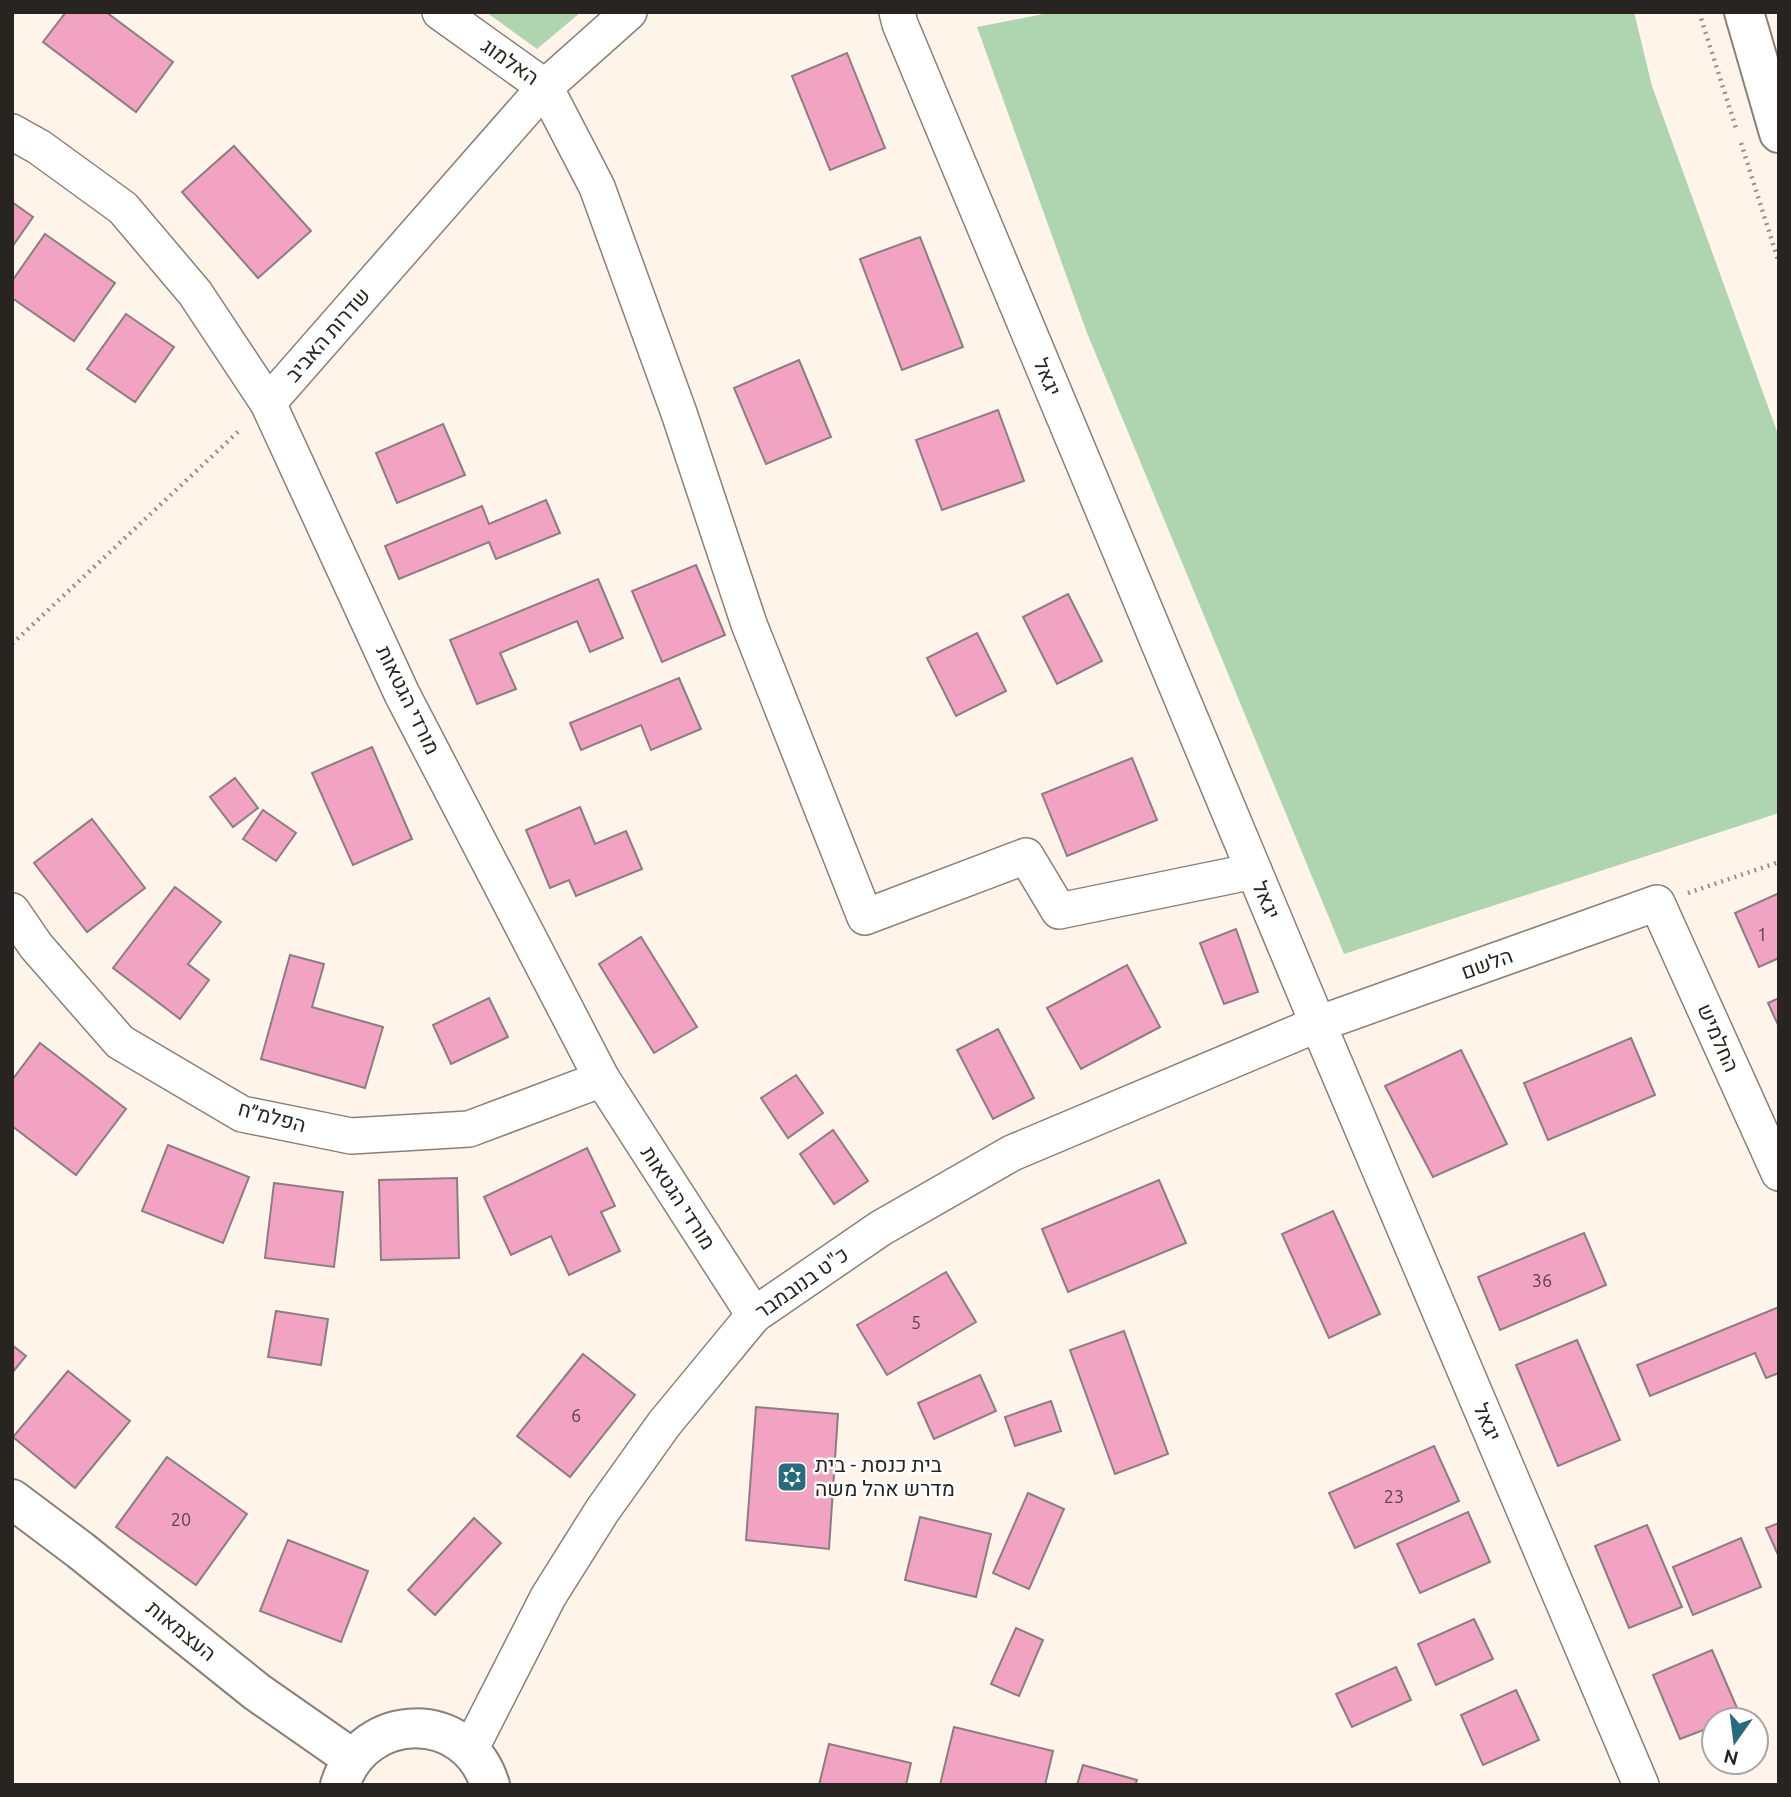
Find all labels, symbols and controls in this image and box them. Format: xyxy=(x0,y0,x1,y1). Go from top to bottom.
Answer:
street label: האלמוג xyxy=(477,33,544,89)
street label: שדרות האביב xyxy=(280,283,374,386)
street label: יגאל xyxy=(1029,354,1067,399)
street label: מורדי הגטאות xyxy=(372,641,446,758)
street label: יגאל xyxy=(1248,877,1286,922)
house number: 1 xyxy=(1757,924,1767,944)
street label: הלשם xyxy=(1458,943,1516,983)
street label: החלמיש xyxy=(1693,1000,1745,1075)
street label: הפלמ״ח xyxy=(236,1095,309,1137)
street label: מורדי הגטאות xyxy=(637,1141,721,1254)
street label: כ"ט בנובמבר xyxy=(750,1241,853,1323)
house number: 36 xyxy=(1532,1270,1552,1290)
house number: 5 xyxy=(911,1312,921,1332)
street label: יגאל xyxy=(1469,1399,1507,1444)
house number: 6 xyxy=(571,1405,581,1425)
place label: בית כנסת - בית מדרש אהל משה xyxy=(815,1452,955,1500)
synagogue icon: בית כנסת - בית מדרש אהל משה xyxy=(775,1460,809,1494)
house number: 23 xyxy=(1384,1486,1404,1506)
house number: 20 xyxy=(171,1509,191,1529)
street label: העצמאות xyxy=(142,1595,221,1665)
north arrow xyxy=(1700,1706,1770,1776)
text: N xyxy=(1721,1745,1740,1770)

